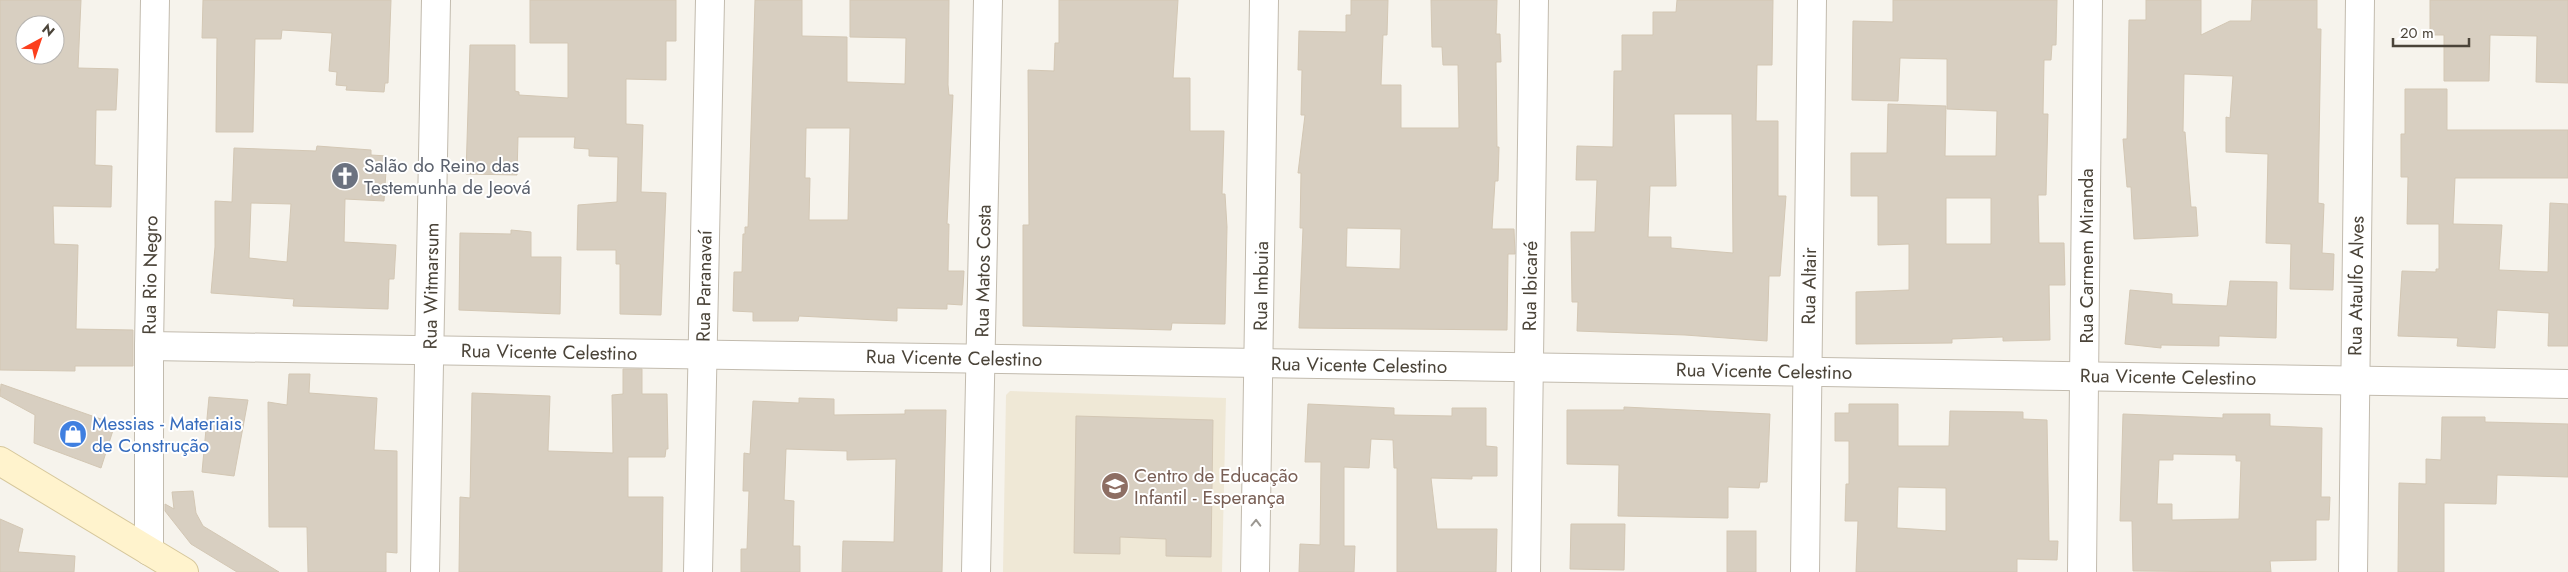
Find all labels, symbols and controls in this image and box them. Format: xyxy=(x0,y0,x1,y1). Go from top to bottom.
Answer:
north arrow xyxy=(15,15,65,65)
scale bar xyxy=(2393,15,2469,47)
text: N xyxy=(38,19,59,41)
text: 20 m xyxy=(2400,22,2434,44)
place label: Salão do Reino das Testemunha de Jeová xyxy=(364,152,531,201)
church icon: Salão do Reino das Testemunha de Jeová xyxy=(330,161,360,191)
street label: Rua Carmem Miranda xyxy=(2073,168,2100,344)
street label: Rua Matos Costa xyxy=(968,204,998,338)
street label: Rua Rio Negro xyxy=(135,215,165,335)
street label: Rua Ataulfo Alves xyxy=(2341,215,2371,356)
street label: Rua Witmarsum xyxy=(416,222,446,350)
street label: Rua Paranavaí xyxy=(690,229,718,342)
street label: Rua Imbuia xyxy=(1247,241,1275,331)
street label: Rua Ibicaré xyxy=(1516,241,1544,331)
street label: Rua Altair xyxy=(1795,247,1823,325)
street label: Rua Vicente Celestino xyxy=(461,337,637,367)
street label: Rua Vicente Celestino xyxy=(866,343,1042,373)
street label: Rua Vicente Celestino xyxy=(1271,350,1447,380)
street label: Rua Vicente Celestino xyxy=(1676,356,1852,386)
street label: Rua Vicente Celestino xyxy=(2080,362,2256,392)
place label: Messias - Materiais de Construção xyxy=(92,410,242,459)
shop icon: Messias - Materiais de Construção xyxy=(58,419,88,449)
place label: Centro de Educação Infantil - Esperança xyxy=(1134,462,1298,511)
school or university icon: Centro de Educação Infantil - Esperança xyxy=(1100,471,1130,501)
one-way arrow xyxy=(1251,519,1261,527)

